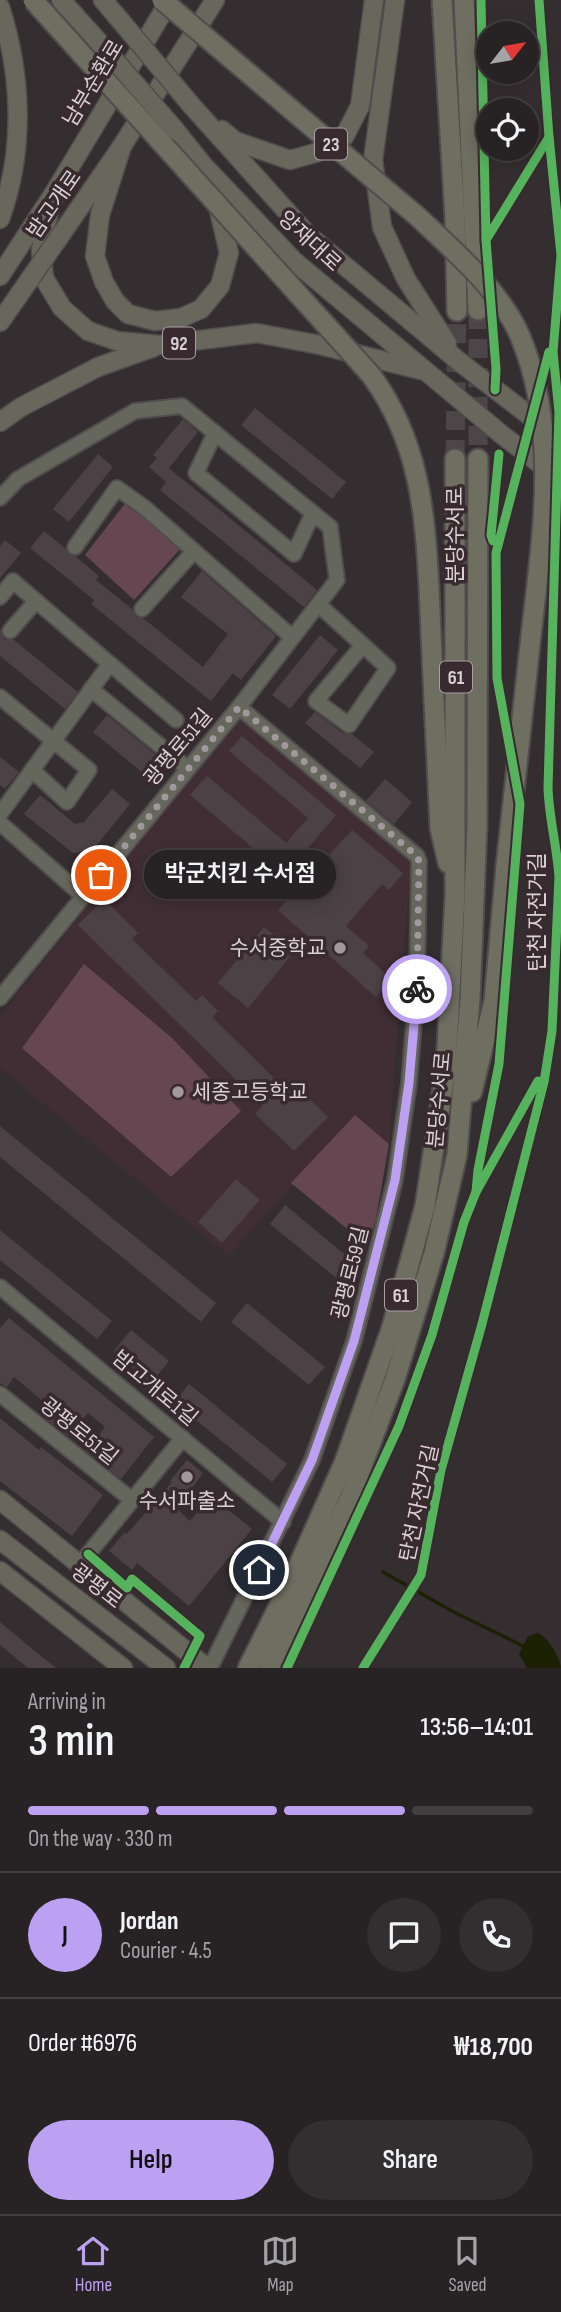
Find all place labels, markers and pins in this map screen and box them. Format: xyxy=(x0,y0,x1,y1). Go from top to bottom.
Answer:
pin xyxy=(71,845,131,905)
callout: 박군치킨 수서점 xyxy=(143,850,336,900)
place label: 수서중학교 xyxy=(229,936,326,961)
marker: 수서중학교 xyxy=(332,940,348,956)
place label: 세종고등학교 xyxy=(192,1080,308,1105)
marker: 세종고등학교 xyxy=(170,1084,186,1100)
marker: 수서파출소 xyxy=(179,1469,195,1485)
place label: 수서파출소 xyxy=(139,1489,235,1514)
pin xyxy=(229,1540,289,1600)

